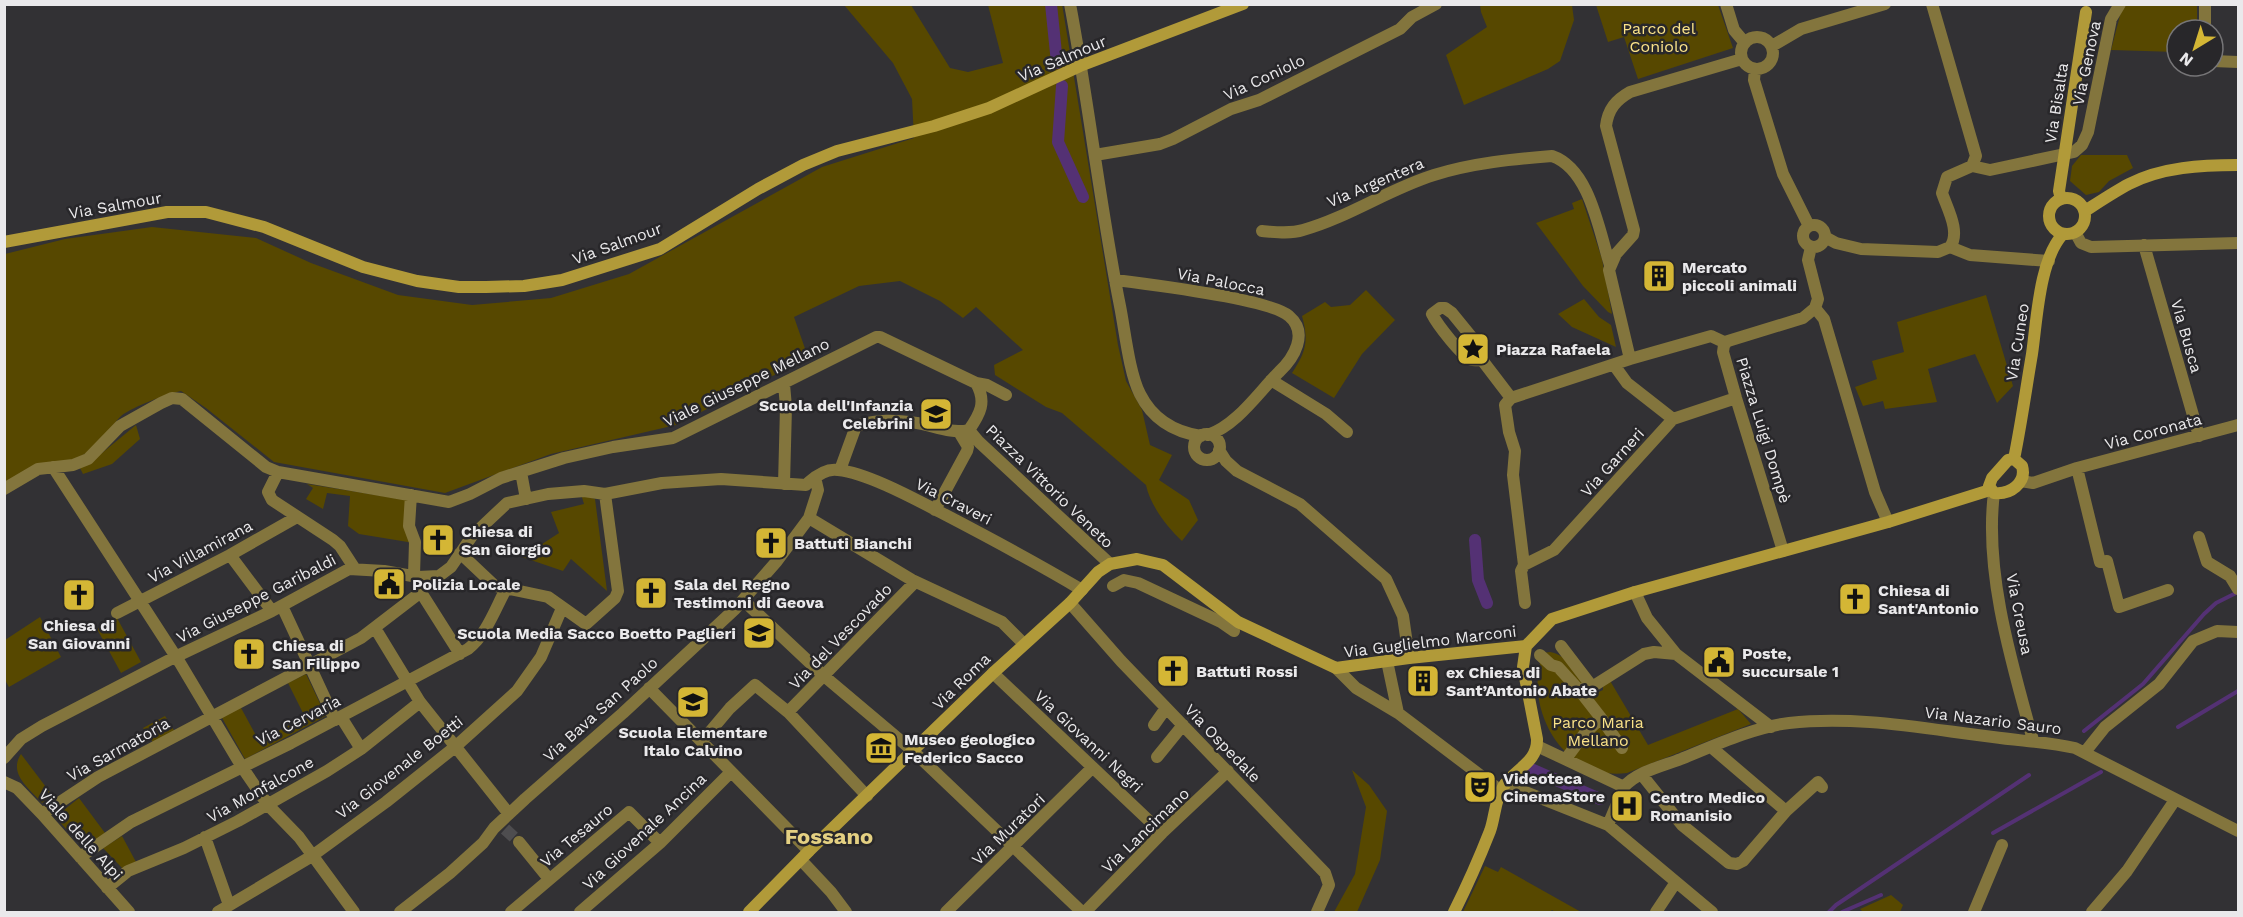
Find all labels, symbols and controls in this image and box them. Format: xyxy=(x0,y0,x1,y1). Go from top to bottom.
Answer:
north arrow xyxy=(2165,18,2225,78)
park label: Parco del Coniolo xyxy=(1622,19,1696,56)
street label: Via Genova xyxy=(2068,19,2105,107)
street label: Via Salmour xyxy=(1015,31,1110,86)
text: N xyxy=(2176,48,2197,71)
street label: Via Coniolo xyxy=(1220,50,1308,105)
street label: Via Bisalta xyxy=(2041,61,2072,145)
street label: Via Argentera xyxy=(1324,153,1427,211)
street label: Via Salmour xyxy=(67,188,164,223)
street label: Via Salmour xyxy=(570,218,665,268)
building icon: Mercato piccoli animali xyxy=(1641,258,1677,294)
place label: Mercato piccoli animali xyxy=(1682,258,1797,295)
street label: Via Palocca xyxy=(1175,264,1266,299)
street label: Via Busca xyxy=(2167,297,2206,375)
street label: Via Cuneo xyxy=(2002,302,2033,382)
place icon: Piazza Rafaela xyxy=(1455,331,1491,367)
street label: Viale Giuseppe Mellano xyxy=(660,334,832,431)
place label: Piazza Rafaela xyxy=(1496,340,1611,359)
street label: Piazza Luigi Dompè xyxy=(1732,355,1795,505)
place label: Scuola dell'Infanzia Celebrini xyxy=(759,396,914,433)
school or university icon: Scuola dell'Infanzia Celebrini xyxy=(918,396,954,432)
street label: Via Coronata xyxy=(2103,409,2204,454)
street label: Piazza Vittorio Veneto xyxy=(982,421,1117,552)
street label: Via Garneri xyxy=(1577,424,1648,501)
street label: Via Craveri xyxy=(912,474,995,529)
street label: Via Villamirana xyxy=(145,516,256,587)
church icon: Chiesa di San Giorgio xyxy=(420,522,456,558)
place label: Chiesa di San Giorgio xyxy=(461,522,551,559)
church icon: Battuti Bianchi xyxy=(753,525,789,561)
place label: Battuti Bianchi xyxy=(794,534,912,553)
street label: Via Giuseppe Garibaldi xyxy=(173,550,339,647)
public building icon: Polizia Locale xyxy=(371,566,407,602)
street label: Via Creusa xyxy=(2002,572,2037,656)
place label: Polizia Locale xyxy=(412,575,520,594)
church icon: Sala del Regno Testimoni di Geova xyxy=(633,575,669,611)
place label: Sala del Regno Testimoni di Geova xyxy=(674,575,825,612)
church icon: Chiesa di San Giovanni xyxy=(61,577,97,613)
street label: Via del Vescovado xyxy=(785,579,896,693)
church icon: Chiesa di Sant'Antonio xyxy=(1837,581,1873,617)
place label: Chiesa di Sant'Antonio xyxy=(1878,581,1979,618)
school or university icon: Scuola Media Sacco Boetto Paglieri xyxy=(741,615,777,651)
place label: Chiesa di San Giovanni xyxy=(28,616,130,653)
street label: Via Guglielmo Marconi xyxy=(1343,621,1518,662)
place label: Scuola Media Sacco Boetto Paglieri xyxy=(457,624,736,643)
church icon: Chiesa di San Filippo xyxy=(231,636,267,672)
place label: Chiesa di San Filippo xyxy=(272,636,360,673)
public building icon: Poste, succursale 1 xyxy=(1701,644,1737,680)
place label: Poste, succursale 1 xyxy=(1742,644,1839,681)
street label: Via Roma xyxy=(928,649,994,714)
street label: Via Bava San Paolo xyxy=(539,653,662,766)
church icon: Battuti Rossi xyxy=(1155,653,1191,689)
place label: Battuti Rossi xyxy=(1196,662,1298,681)
building icon: ex Chiesa di Sant’Antonio Abate xyxy=(1405,663,1441,699)
place label: ex Chiesa di Sant’Antonio Abate xyxy=(1446,663,1597,700)
school or university icon: Scuola Elementare Italo Calvino xyxy=(675,684,711,720)
street label: Via Giovanni Negri xyxy=(1031,686,1147,796)
street label: Via Cervaria xyxy=(253,691,344,750)
street label: Via Ospedale xyxy=(1180,700,1265,787)
street label: Via Nazario Sauro xyxy=(1923,703,2062,738)
street label: Via Giovenale Boetti xyxy=(332,712,467,823)
street label: Via Sarmatoria xyxy=(64,713,173,786)
park label: Parco Maria Mellano xyxy=(1552,713,1644,750)
place label: Scuola Elementare Italo Calvino xyxy=(618,723,768,760)
museum icon: Museo geologico Federico Sacco xyxy=(863,730,899,766)
place label: Museo geologico Federico Sacco xyxy=(904,730,1036,767)
street label: Via Monfalcone xyxy=(204,752,317,827)
street label: Via Giovenale Ancina xyxy=(579,769,710,894)
theatre icon: Videoteca CinemaStore xyxy=(1462,769,1498,805)
place label: Videoteca CinemaStore xyxy=(1503,769,1605,806)
street label: Via Lancimano xyxy=(1098,784,1193,877)
street label: Viale delle Alpi xyxy=(35,785,127,884)
hospital icon: Centro Medico Romanisio xyxy=(1609,788,1645,824)
place label: Centro Medico Romanisio xyxy=(1650,788,1765,825)
street label: Via Muratori xyxy=(968,790,1049,869)
street label: Via Tesauro xyxy=(536,800,616,871)
district label: Fossano xyxy=(785,824,873,849)

